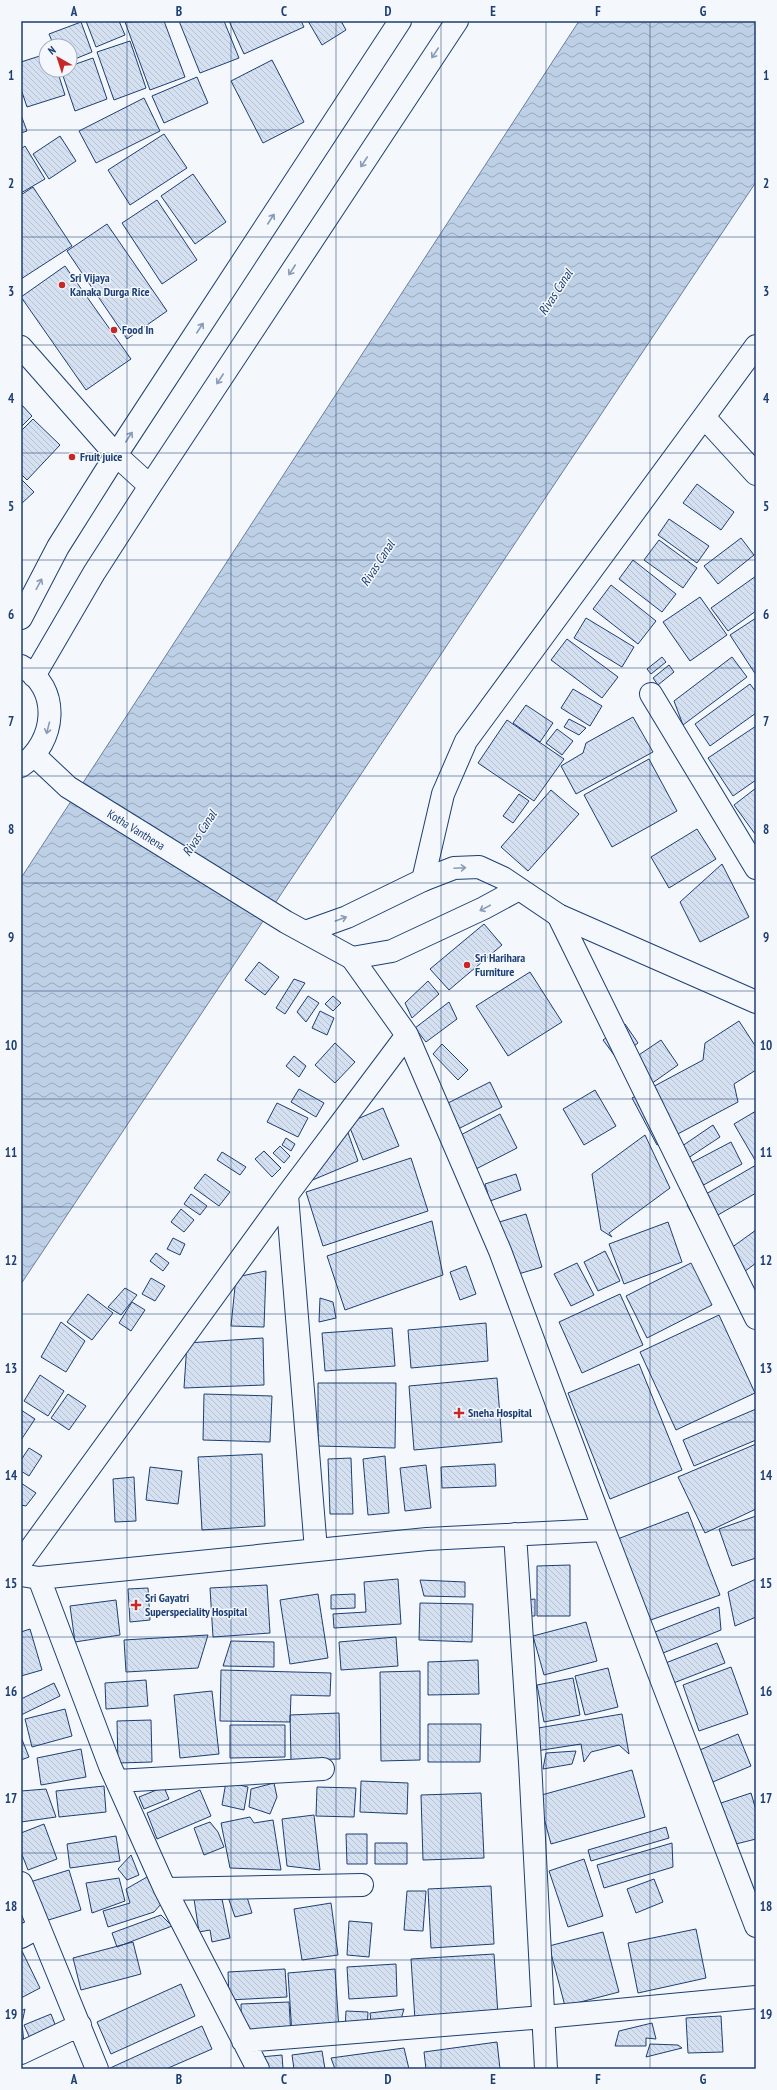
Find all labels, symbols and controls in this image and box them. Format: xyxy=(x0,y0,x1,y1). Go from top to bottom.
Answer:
text: A xyxy=(70,3,78,20)
text: B xyxy=(176,3,182,20)
text: C xyxy=(281,3,287,20)
text: D xyxy=(385,3,392,20)
text: E xyxy=(490,3,496,20)
text: F xyxy=(595,3,601,20)
text: G xyxy=(700,3,707,20)
north arrow xyxy=(38,38,78,78)
text: N xyxy=(45,43,58,58)
one-way arrow xyxy=(431,48,439,59)
text: 1 xyxy=(8,67,14,84)
text: 1 xyxy=(763,67,769,84)
one-way arrow xyxy=(359,156,367,168)
text: 2 xyxy=(8,175,14,192)
text: 2 xyxy=(763,175,769,192)
one-way arrow xyxy=(267,214,275,225)
water label: Rivas Canal xyxy=(534,264,578,318)
one-way arrow xyxy=(288,265,296,276)
place label: Sri Vijaya Kanaka Durga Rice xyxy=(70,270,150,299)
marker: Sri Vijaya Kanaka Durga Rice xyxy=(57,280,67,290)
text: 3 xyxy=(8,283,14,300)
text: 3 xyxy=(763,283,769,300)
place label: Food In xyxy=(122,322,154,337)
one-way arrow xyxy=(196,323,204,334)
marker: Food In xyxy=(109,325,119,335)
one-way arrow xyxy=(216,373,224,384)
text: 4 xyxy=(8,390,15,407)
text: 4 xyxy=(763,390,770,407)
one-way arrow xyxy=(124,431,133,442)
place label: Fruit juice xyxy=(80,449,122,464)
marker: Fruit juice xyxy=(67,452,77,462)
text: 5 xyxy=(8,498,14,515)
text: 5 xyxy=(763,498,769,515)
water label: Rivas Canal xyxy=(356,535,400,589)
one-way arrow xyxy=(36,578,44,590)
text: 6 xyxy=(8,606,14,623)
text: 6 xyxy=(763,606,769,623)
text: 7 xyxy=(8,713,14,730)
text: 7 xyxy=(763,713,769,730)
one-way arrow xyxy=(44,721,52,734)
water label: Rivas Canal xyxy=(178,805,222,859)
street label: Kotha Vanthena xyxy=(105,806,168,853)
text: 8 xyxy=(8,821,14,838)
text: 8 xyxy=(763,821,769,838)
one-way arrow xyxy=(453,864,466,871)
one-way arrow xyxy=(479,904,491,912)
one-way arrow xyxy=(335,915,348,922)
text: 9 xyxy=(8,929,14,946)
text: 9 xyxy=(763,929,769,946)
place label: Sri Harihara Furniture xyxy=(475,950,525,979)
marker: Sri Harihara Furniture xyxy=(462,960,472,970)
text: 10 xyxy=(5,1037,17,1054)
text: 10 xyxy=(760,1037,772,1054)
text: 11 xyxy=(5,1144,17,1161)
text: 11 xyxy=(760,1144,772,1161)
text: 12 xyxy=(5,1252,17,1269)
text: 12 xyxy=(760,1252,772,1269)
text: 13 xyxy=(5,1360,17,1377)
text: 13 xyxy=(760,1360,772,1377)
place label: Sneha Hospital xyxy=(468,1405,532,1420)
marker: Sneha Hospital xyxy=(453,1407,465,1419)
text: 14 xyxy=(5,1467,18,1484)
text: 14 xyxy=(760,1467,773,1484)
text: 15 xyxy=(5,1575,17,1592)
text: 15 xyxy=(760,1575,772,1592)
place label: Sri Gayatri Superspeciality Hospital xyxy=(145,1590,247,1619)
marker: Sri Gayatri Superspeciality Hospital xyxy=(130,1599,142,1611)
text: 16 xyxy=(5,1683,17,1700)
text: 16 xyxy=(760,1683,772,1700)
text: 17 xyxy=(5,1790,17,1807)
text: 17 xyxy=(760,1790,772,1807)
text: 18 xyxy=(5,1898,17,1915)
text: 18 xyxy=(760,1898,772,1915)
text: 19 xyxy=(5,2006,17,2023)
text: 19 xyxy=(760,2006,772,2023)
text: A xyxy=(70,2071,78,2088)
text: B xyxy=(176,2071,182,2088)
text: C xyxy=(281,2071,287,2088)
text: D xyxy=(385,2071,392,2088)
text: E xyxy=(490,2071,496,2088)
text: F xyxy=(595,2071,601,2088)
text: G xyxy=(700,2071,707,2088)

